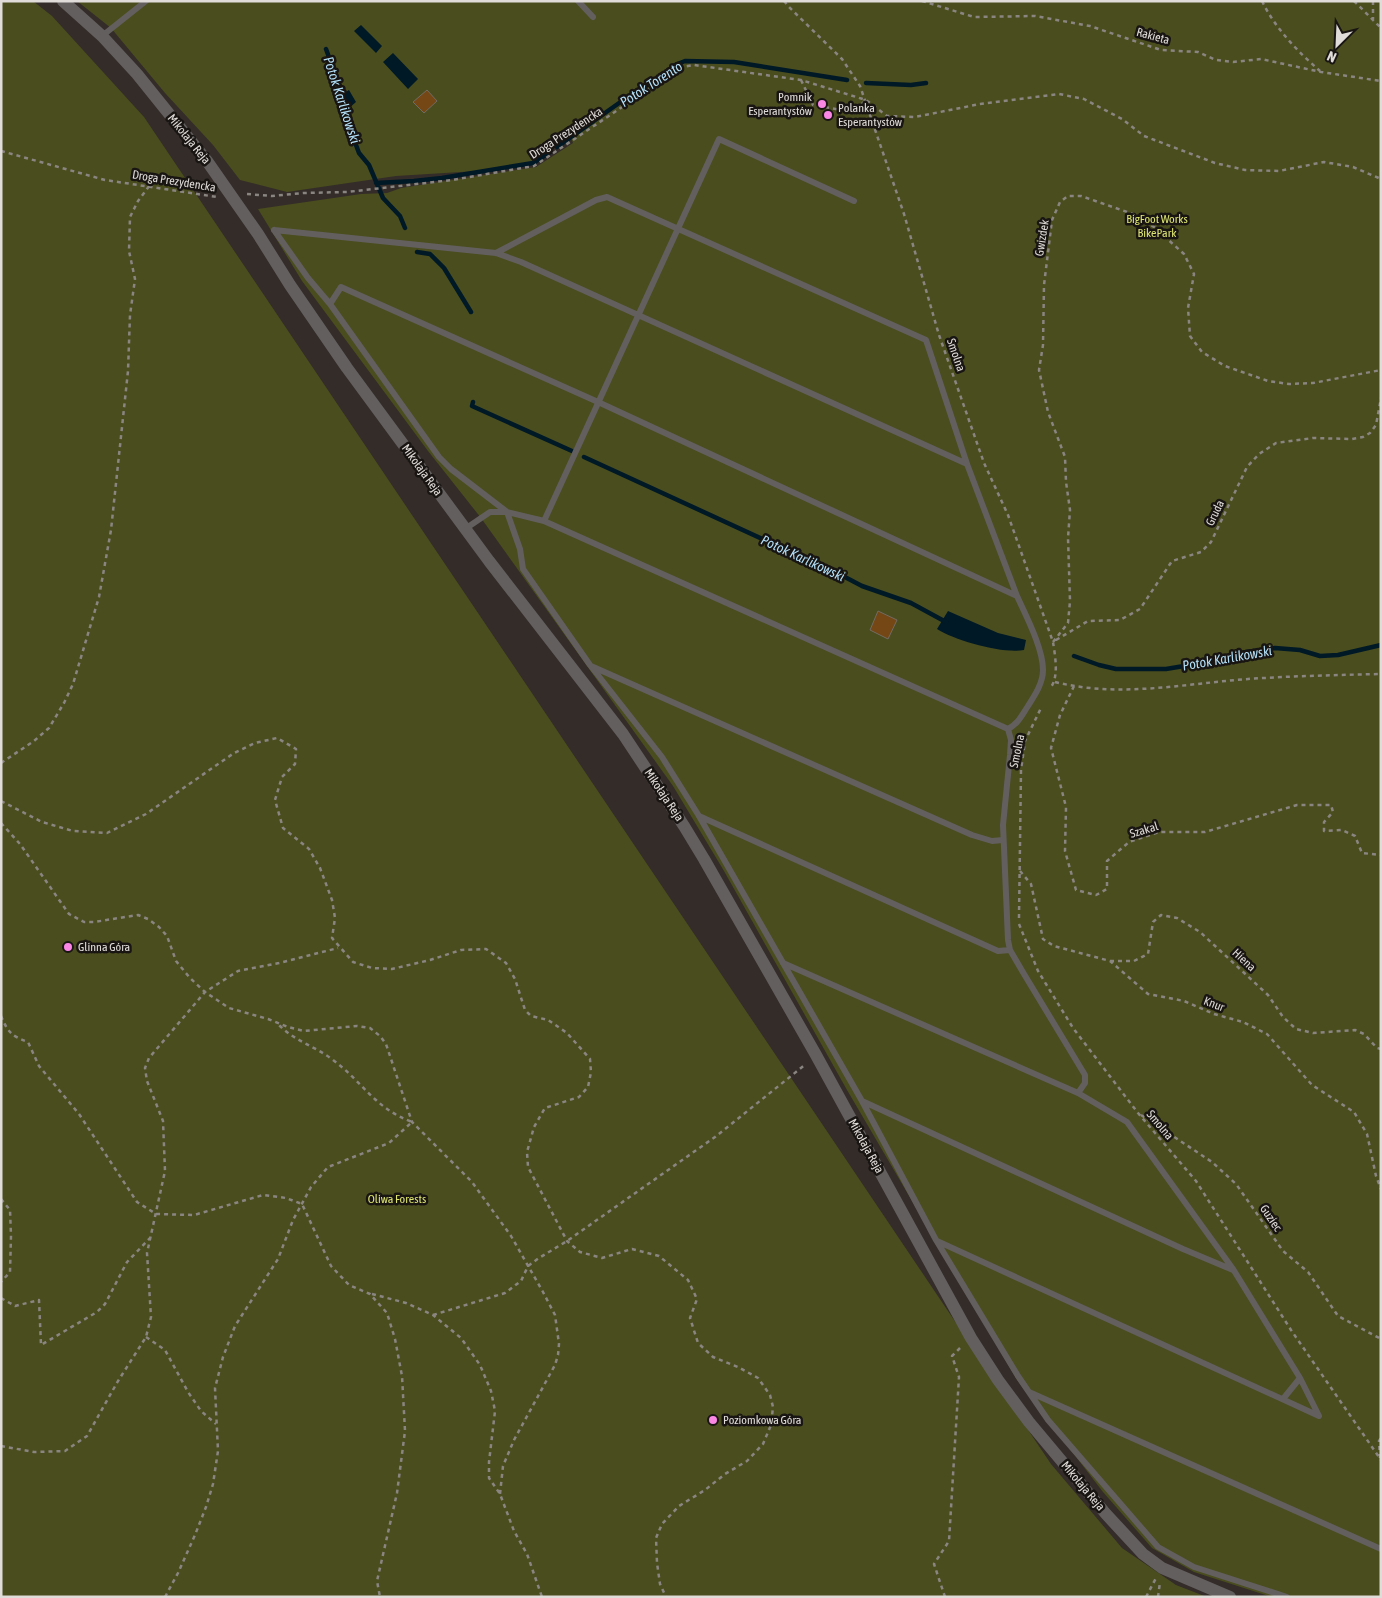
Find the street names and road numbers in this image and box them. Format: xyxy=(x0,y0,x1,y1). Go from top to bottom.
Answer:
street label: Rakieta xyxy=(1135,25,1171,47)
street label: Droga Prezydencka xyxy=(527,104,605,162)
street label: Mikołaja Reja xyxy=(165,111,213,167)
street label: Droga Prezydencka xyxy=(131,167,217,195)
street label: Gwizdek xyxy=(1032,218,1052,257)
street label: Smolna xyxy=(944,337,968,373)
street label: Mikołaja Reja xyxy=(399,442,445,498)
street label: Gruda xyxy=(1203,498,1227,528)
street label: Smolna xyxy=(1007,733,1027,769)
street label: Mikołaja Reja xyxy=(641,766,687,824)
street label: Szakal xyxy=(1128,819,1161,841)
street label: Hiena xyxy=(1230,946,1258,974)
street label: Knur xyxy=(1202,994,1227,1014)
street label: Smolna xyxy=(1144,1108,1176,1142)
street label: Mikołaja Reja xyxy=(845,1116,887,1176)
street label: Guziec xyxy=(1257,1202,1285,1234)
street label: Mikołaja Reja xyxy=(1058,1459,1108,1513)

